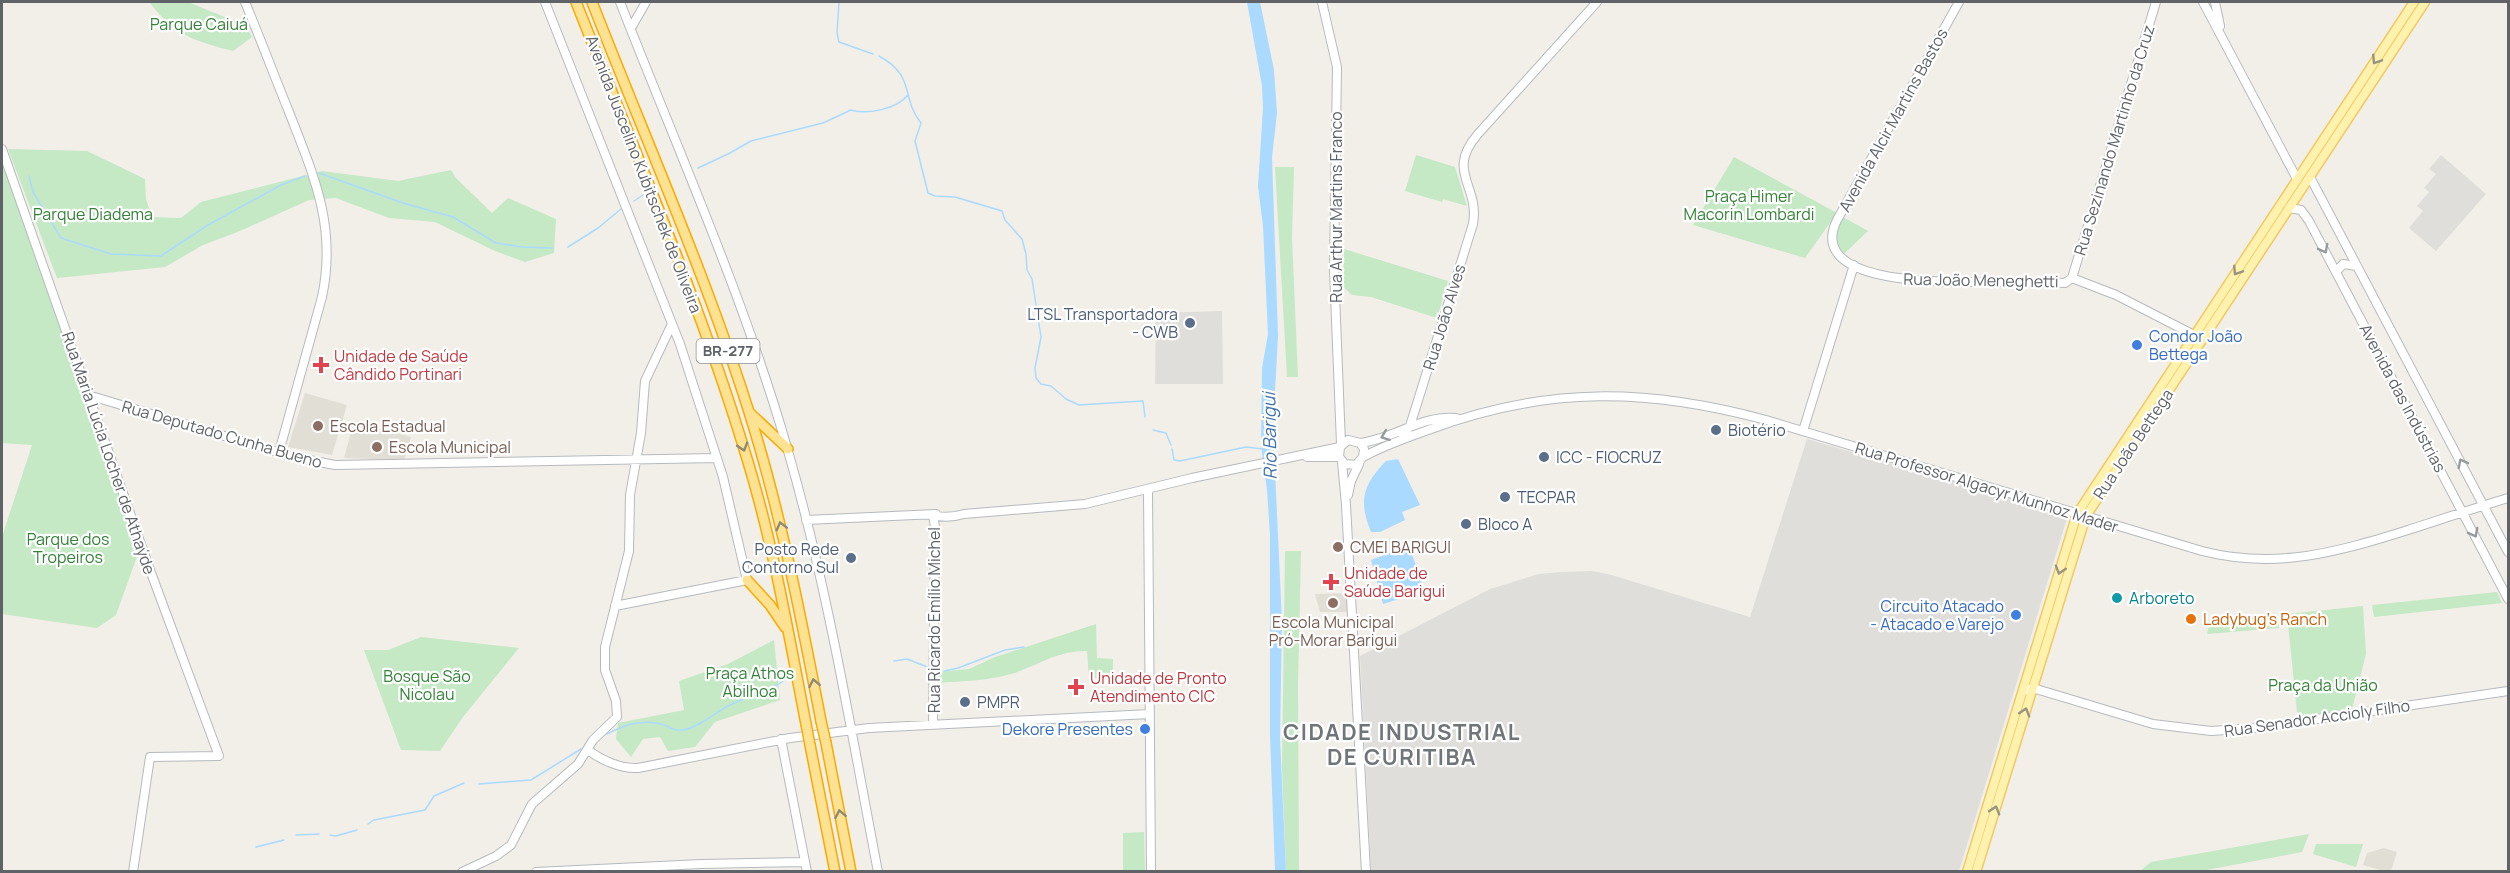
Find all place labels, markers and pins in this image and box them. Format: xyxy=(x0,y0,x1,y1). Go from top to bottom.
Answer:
place label: LTSL Transportadora - CWB xyxy=(1027,303,1178,343)
marker: LTSL Transportadora - CWB xyxy=(1183,316,1197,330)
place label: Condor João Bettega xyxy=(2149,325,2243,365)
marker: Condor João Bettega xyxy=(2130,338,2144,352)
place label: Unidade de Saúde Cândido Portinari xyxy=(334,345,468,385)
marker: Unidade de Saúde Cândido Portinari xyxy=(312,356,330,374)
place label: Escola Estadual xyxy=(330,415,446,437)
marker: Escola Estadual xyxy=(311,419,325,433)
place label: Biotério xyxy=(1728,419,1786,441)
marker: Biotério xyxy=(1709,423,1723,437)
place label: Escola Municipal xyxy=(389,436,511,458)
marker: Escola Municipal xyxy=(370,440,384,454)
place label: ICC - FIOCRUZ xyxy=(1556,446,1662,468)
marker: ICC - FIOCRUZ xyxy=(1537,450,1551,464)
place label: TECPAR xyxy=(1517,486,1576,508)
marker: TECPAR xyxy=(1498,490,1512,504)
place label: Bloco A xyxy=(1478,513,1532,535)
marker: Bloco A xyxy=(1459,517,1473,531)
place label: CMEI BARIGUI xyxy=(1350,536,1451,558)
place label: Posto Rede Contorno Sul xyxy=(742,538,839,578)
marker: CMEI BARIGUI xyxy=(1331,540,1345,554)
marker: Posto Rede Contorno Sul xyxy=(844,551,858,565)
place label: Unidade de Saúde Barigui xyxy=(1344,562,1445,602)
marker: Unidade de Saúde Barigui xyxy=(1322,573,1340,591)
place label: Arboreto xyxy=(2129,587,2194,609)
marker: Arboreto xyxy=(2110,591,2124,605)
place label: Circuito Atacado - Atacado e Varejo xyxy=(1870,595,2004,635)
marker: Escola Municipal Pró-Morar Barigui xyxy=(1326,596,1340,610)
marker: Circuito Atacado - Atacado e Varejo xyxy=(2009,608,2023,622)
place label: Ladybug's Ranch xyxy=(2203,608,2327,630)
place label: Escola Municipal Pró-Morar Barigui xyxy=(1269,611,1397,651)
marker: Ladybug's Ranch xyxy=(2184,612,2198,626)
place label: Unidade de Pronto Atendimento CIC xyxy=(1090,667,1227,707)
marker: Unidade de Pronto Atendimento CIC xyxy=(1067,678,1085,696)
place label: PMPR xyxy=(977,691,1020,713)
marker: PMPR xyxy=(958,695,972,709)
place label: Dekore Presentes xyxy=(1002,718,1133,740)
marker: Dekore Presentes xyxy=(1138,722,1152,736)

